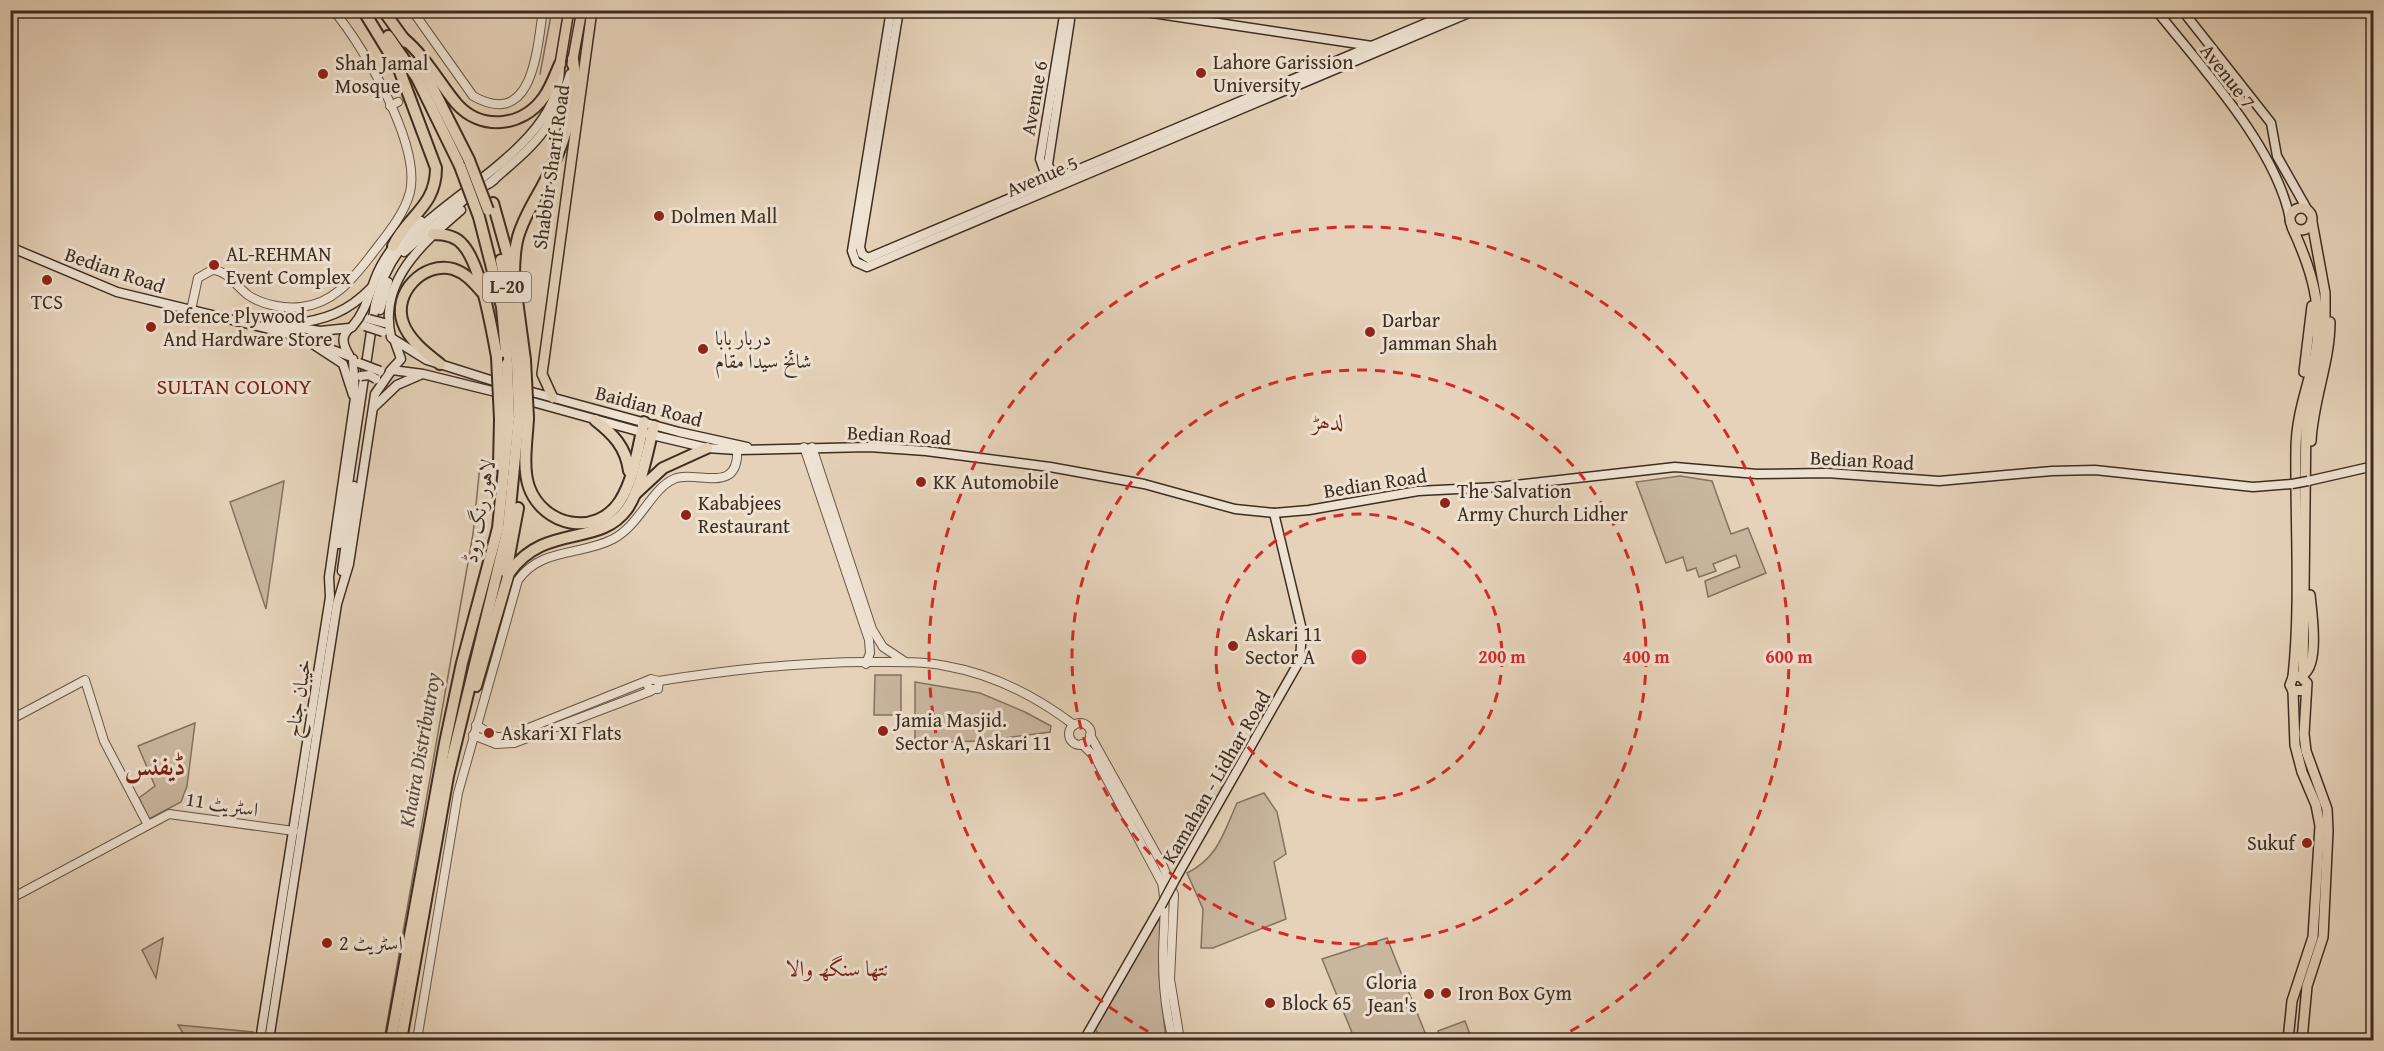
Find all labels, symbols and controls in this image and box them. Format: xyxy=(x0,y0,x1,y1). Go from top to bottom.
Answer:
street label: Avenue 7 xyxy=(2194,37,2263,114)
place label: Lahore Garission University xyxy=(1213,47,1353,99)
place label: Shah Jamal Mosque xyxy=(335,48,429,100)
street label: Avenue 6 xyxy=(1013,58,1054,138)
marker: Lahore Garission University xyxy=(1194,66,1208,80)
marker: Shah Jamal Mosque xyxy=(316,67,330,81)
street label: Shabbir Sharif Road xyxy=(525,82,576,251)
street label: Avenue 5 xyxy=(1001,147,1082,204)
place label: Dolmen Mall xyxy=(671,201,778,230)
marker: Dolmen Mall xyxy=(652,209,666,223)
street label: Bedian Road xyxy=(61,239,169,300)
place label: AL-REHMAN Event Complex xyxy=(226,239,352,291)
marker: AL-REHMAN Event Complex xyxy=(207,258,221,272)
road number: L-20 xyxy=(483,272,531,302)
marker: TCS xyxy=(40,273,54,287)
place label: TCS xyxy=(31,287,63,316)
place label: Defence Plywood And Hardware Store xyxy=(163,301,332,353)
place label: Darbar Jamman Shah xyxy=(1379,305,1497,357)
marker: Defence Plywood And Hardware Store xyxy=(144,320,158,334)
place label: دربار بابا شائخ سیدا مقام xyxy=(715,323,812,379)
marker: Darbar Jamman Shah xyxy=(1363,325,1377,339)
marker: دربار بابا شائخ سیدا مقام xyxy=(696,342,710,356)
district label: SULTAN COLONY xyxy=(156,370,312,402)
street label: Baidian Road xyxy=(592,377,706,434)
district label: لدھڑ xyxy=(1310,405,1344,437)
street label: Bedian Road xyxy=(846,417,952,452)
street label: Bedian Road xyxy=(1809,442,1915,477)
street label: لاہور رنگ روڈ xyxy=(455,457,502,565)
street label: Bedian Road xyxy=(1321,460,1429,505)
place label: KK Automobile xyxy=(933,467,1059,496)
marker: KK Automobile xyxy=(914,475,928,489)
place label: The Salvation Army Church Lidher xyxy=(1457,476,1628,528)
place label: Kababjees Restaurant xyxy=(698,488,790,540)
marker: The Salvation Army Church Lidher xyxy=(1438,496,1452,510)
marker: Kababjees Restaurant xyxy=(679,508,693,522)
place label: Askari 11 Sector A xyxy=(1245,619,1322,671)
marker: Askari 11 Sector A xyxy=(1226,639,1240,653)
text: 200 m xyxy=(1478,643,1526,670)
text: 400 m xyxy=(1622,643,1670,670)
text: 600 m xyxy=(1765,643,1813,670)
centre of rings xyxy=(1349,647,1369,667)
street label: خیبان جناح xyxy=(277,657,322,740)
water label: Khaira Distributroy xyxy=(390,670,448,831)
street label: Kamahan - Lidhar Road xyxy=(1154,684,1277,869)
place label: Jamia Masjid. Sector A, Askari 11 xyxy=(892,705,1052,757)
place label: Askari XI Flats xyxy=(501,718,622,747)
marker: Jamia Masjid. Sector A, Askari 11 xyxy=(876,724,890,738)
marker: Askari XI Flats xyxy=(482,726,496,740)
district label: ڈیفنس xyxy=(125,746,185,785)
street label: اسٹریٹ 11 xyxy=(184,783,261,824)
place label: Sukuf xyxy=(2247,828,2298,857)
marker: Sukuf xyxy=(2300,836,2314,850)
place label: اسٹریٹ 2 xyxy=(339,928,403,957)
marker: اسٹریٹ 2 xyxy=(320,936,334,950)
district label: نتھا سنگھ والا xyxy=(785,952,889,984)
place label: Gloria Jean's xyxy=(1365,967,1418,1019)
place label: Iron Box Gym xyxy=(1458,978,1572,1007)
marker: Iron Box Gym xyxy=(1439,986,1453,1000)
marker: Gloria Jean's xyxy=(1422,987,1436,1001)
place label: Block 65 xyxy=(1282,988,1352,1017)
marker: Block 65 xyxy=(1263,996,1277,1010)

